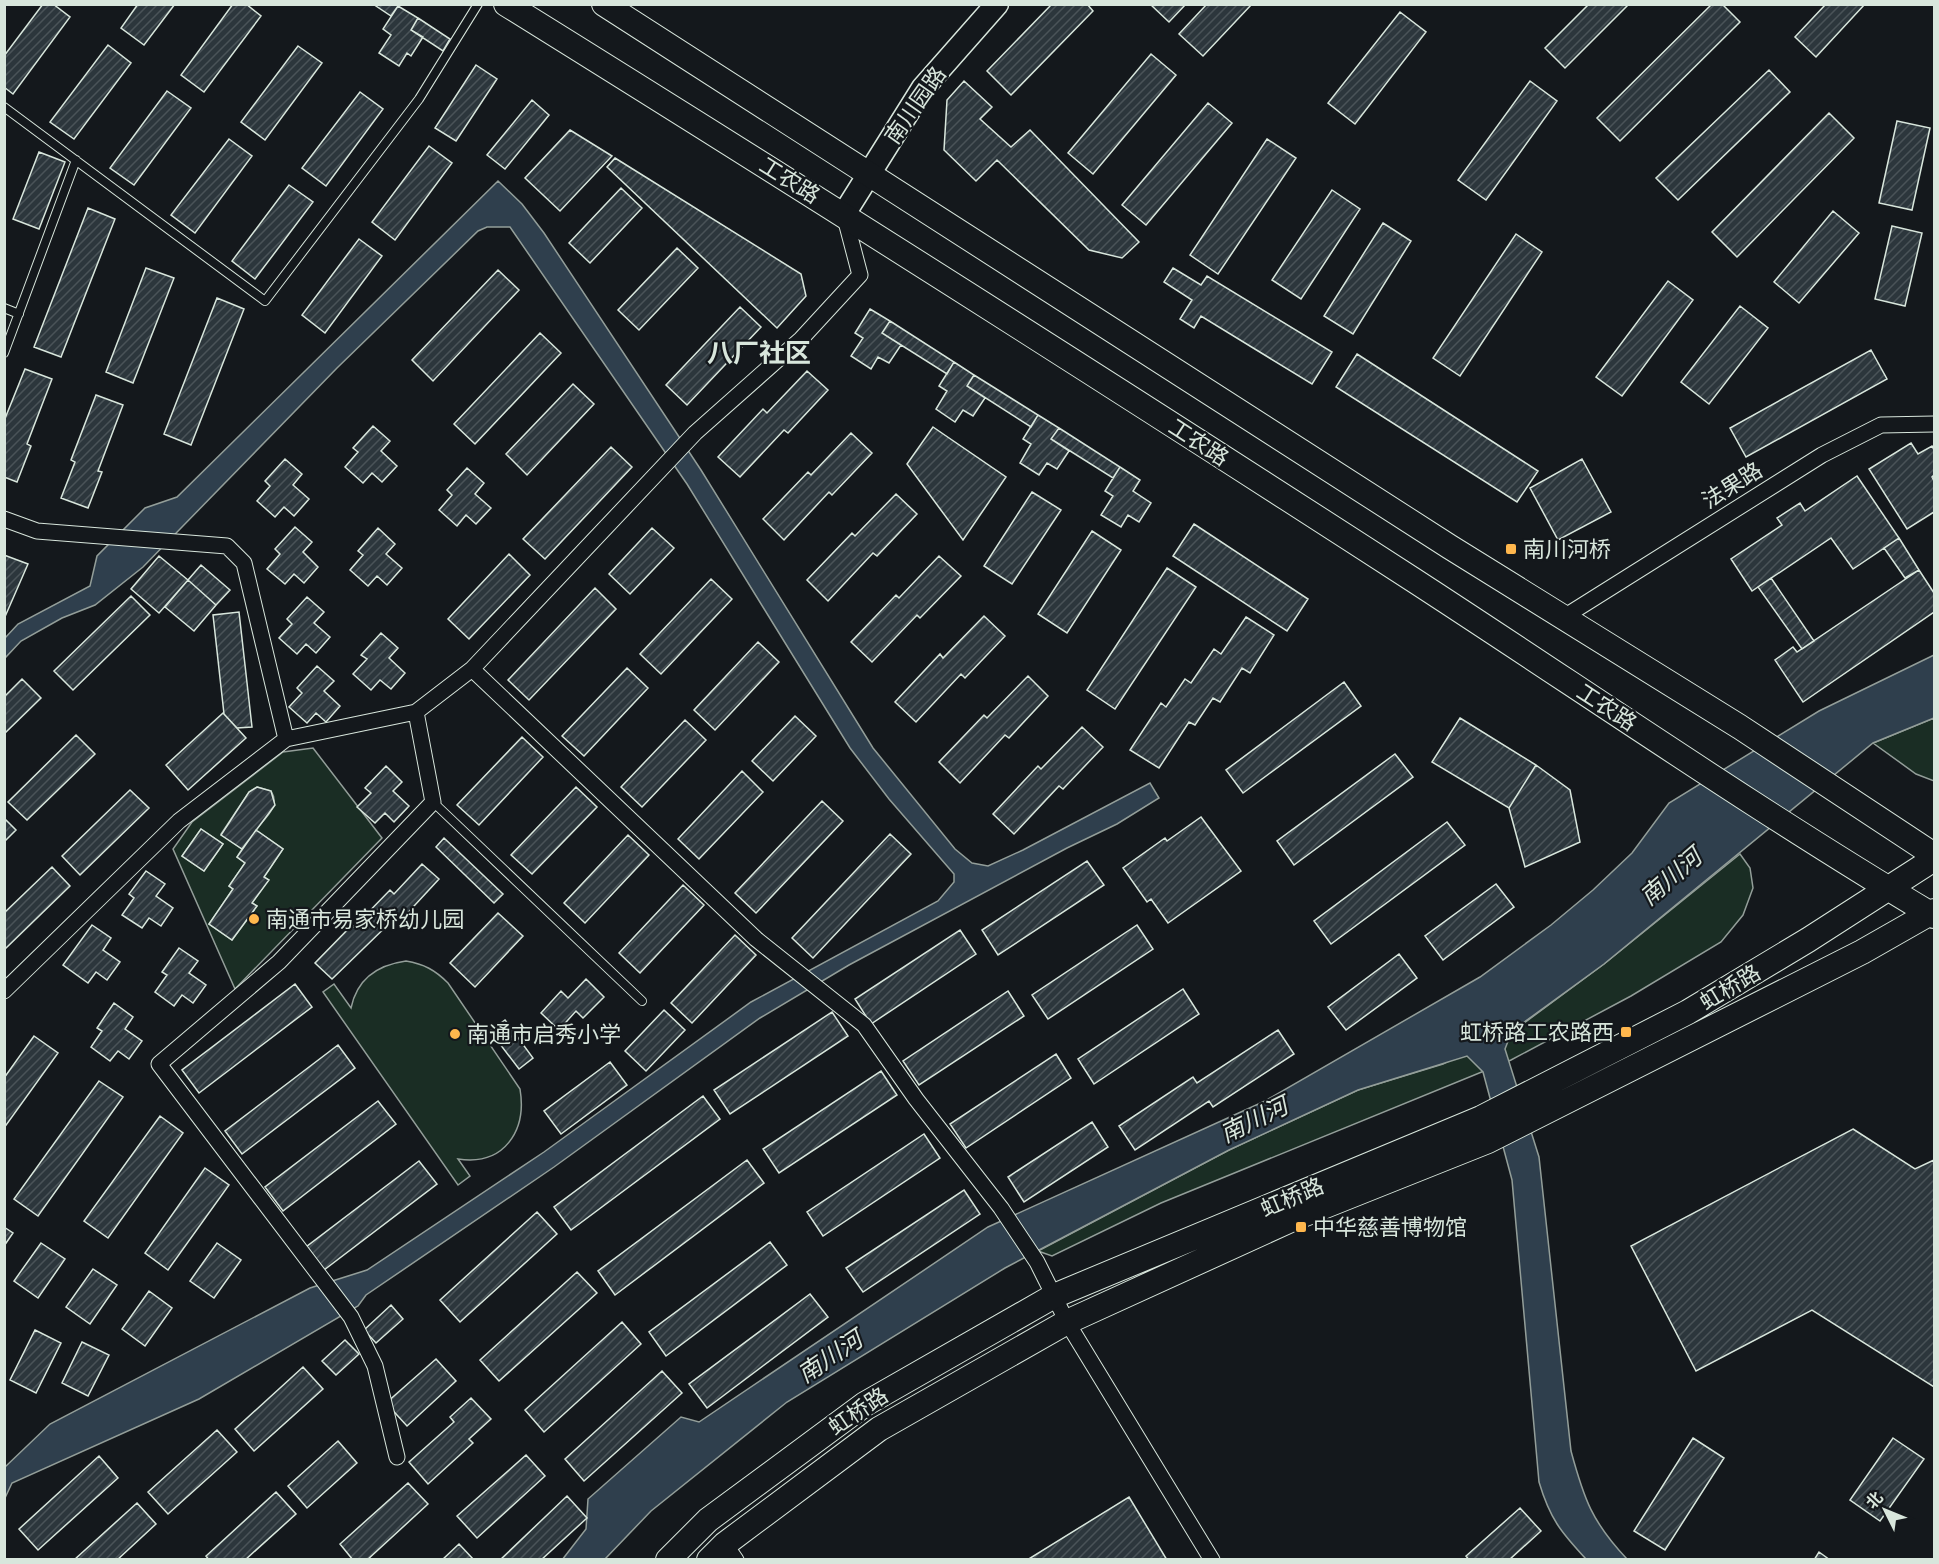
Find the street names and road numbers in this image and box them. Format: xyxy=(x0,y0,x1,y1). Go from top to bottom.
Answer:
street label: 南川园路 xyxy=(879,61,952,149)
street label: 工农路 xyxy=(755,151,825,209)
street label: 工农路 xyxy=(1164,413,1234,472)
street label: 法果路 xyxy=(1697,456,1767,514)
street label: 工农路 xyxy=(1572,678,1642,737)
street label: 虹桥路 xyxy=(1695,959,1766,1016)
street label: 虹桥路 xyxy=(1257,1172,1328,1223)
street label: 虹桥路 xyxy=(823,1382,893,1441)

